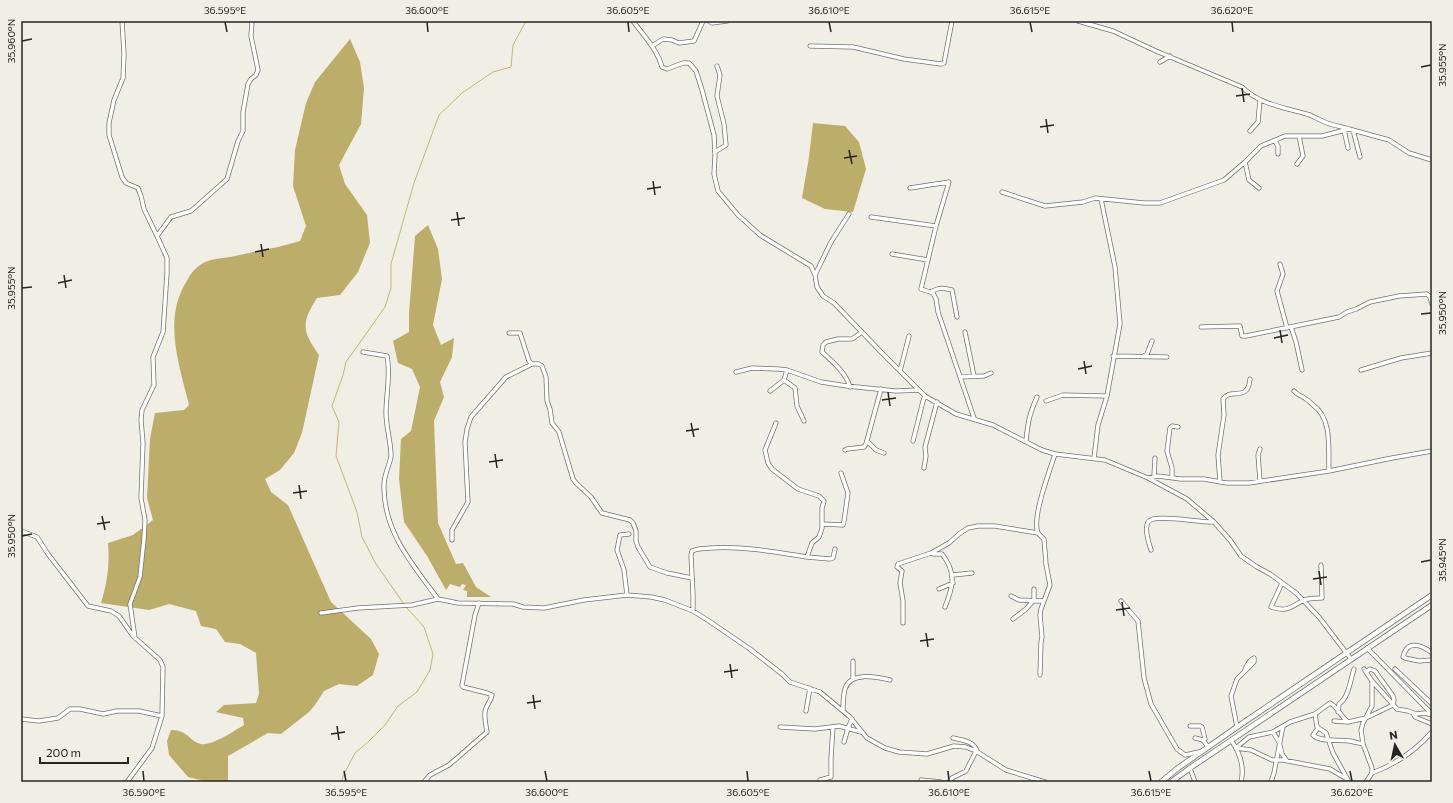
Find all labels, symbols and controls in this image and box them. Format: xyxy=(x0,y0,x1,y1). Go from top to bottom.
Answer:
text: 36.595°E xyxy=(204,4,246,16)
text: 36.600°E xyxy=(405,4,449,16)
text: 36.605°E xyxy=(607,4,649,16)
text: 36.610°E xyxy=(808,4,850,16)
text: 36.615°E xyxy=(1010,4,1050,16)
text: 36.620°E xyxy=(1211,4,1253,16)
text: 35.960°N xyxy=(5,19,17,63)
text: 35.955°N xyxy=(1436,43,1448,87)
text: 35.955°N xyxy=(5,266,17,310)
text: 35.950°N xyxy=(1436,291,1448,335)
text: 35.950°N xyxy=(5,514,17,558)
text: 35.945°N xyxy=(1436,538,1448,582)
north arrow xyxy=(1375,725,1415,765)
text: N xyxy=(1388,728,1398,742)
scale bar xyxy=(40,739,128,765)
text: 200 m xyxy=(46,745,81,759)
text: 36.590°E xyxy=(123,786,166,798)
text: 36.595°E xyxy=(325,786,367,798)
text: 36.600°E xyxy=(525,786,569,798)
text: 36.605°E xyxy=(727,786,769,798)
text: 36.610°E xyxy=(928,786,970,798)
text: 36.615°E xyxy=(1131,786,1171,798)
text: 36.620°E xyxy=(1331,786,1373,798)

